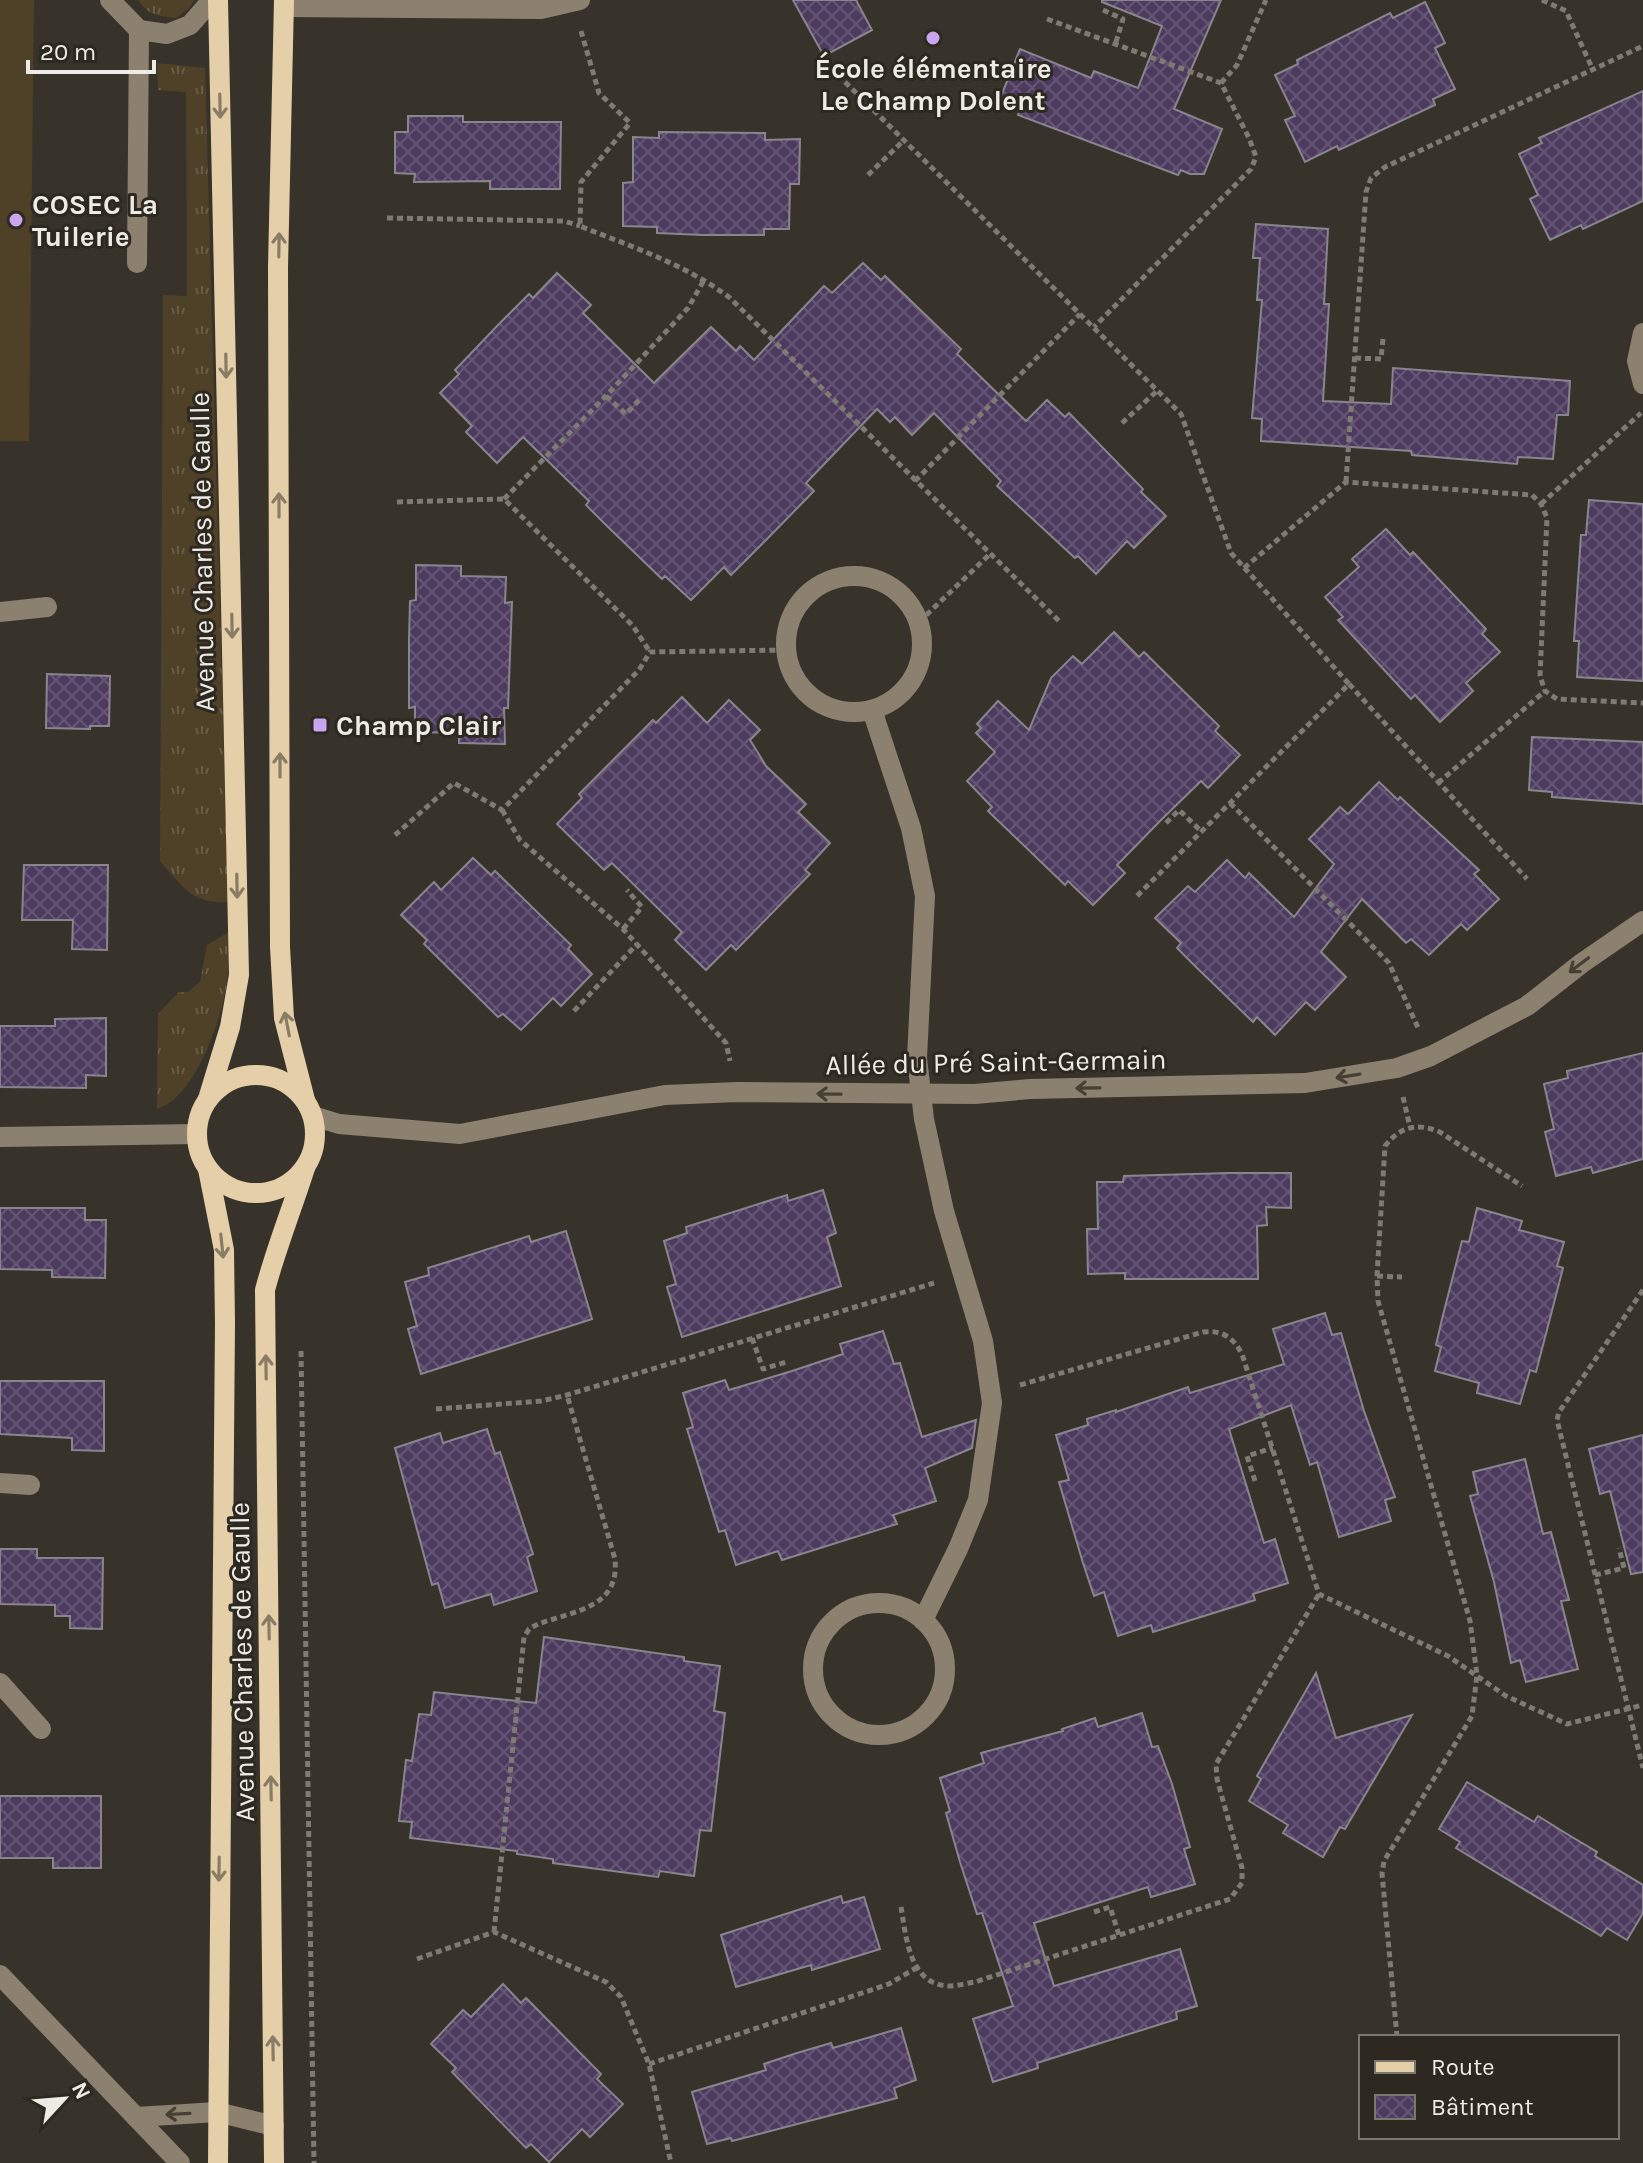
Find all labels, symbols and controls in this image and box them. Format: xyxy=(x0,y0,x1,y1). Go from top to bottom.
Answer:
scale bar xyxy=(28,24,154,74)
marker: École élémentaire Le Champ Dolent xyxy=(924,29,942,47)
text: 20 m xyxy=(40,38,96,66)
place label: École élémentaire Le Champ Dolent xyxy=(814,51,1052,117)
one-way arrow xyxy=(212,92,228,119)
place label: COSEC La Tuilerie xyxy=(32,188,158,253)
marker: COSEC La Tuilerie xyxy=(7,211,25,229)
one-way arrow xyxy=(271,232,286,259)
one-way arrow xyxy=(218,352,233,379)
street label: Avenue Charles de Gaulle xyxy=(183,392,221,712)
one-way arrow xyxy=(271,492,287,519)
one-way arrow xyxy=(224,612,239,639)
place label: Champ Clair xyxy=(336,709,501,742)
marker: Champ Clair xyxy=(311,716,329,734)
one-way arrow xyxy=(272,752,288,779)
one-way arrow xyxy=(230,872,245,899)
one-way arrow xyxy=(1569,957,1590,974)
one-way arrow xyxy=(278,1012,293,1038)
street label: Allée du Pré Saint-Germain xyxy=(825,1043,1167,1081)
one-way arrow xyxy=(1336,1069,1361,1084)
one-way arrow xyxy=(1075,1080,1102,1095)
one-way arrow xyxy=(816,1086,843,1102)
one-way arrow xyxy=(215,1232,230,1258)
one-way arrow xyxy=(258,1354,274,1381)
street label: Avenue Charles de Gaulle xyxy=(223,1502,261,1822)
one-way arrow xyxy=(261,1614,277,1641)
one-way arrow xyxy=(263,1775,279,1802)
one-way arrow xyxy=(211,1855,227,1882)
one-way arrow xyxy=(266,2035,281,2062)
legend xyxy=(1359,2035,1619,2139)
text: Route xyxy=(1431,2053,1495,2081)
north arrow xyxy=(24,2059,104,2139)
text: N xyxy=(66,2078,96,2103)
text: Bâtiment xyxy=(1431,2093,1534,2121)
one-way arrow xyxy=(165,2107,192,2122)

